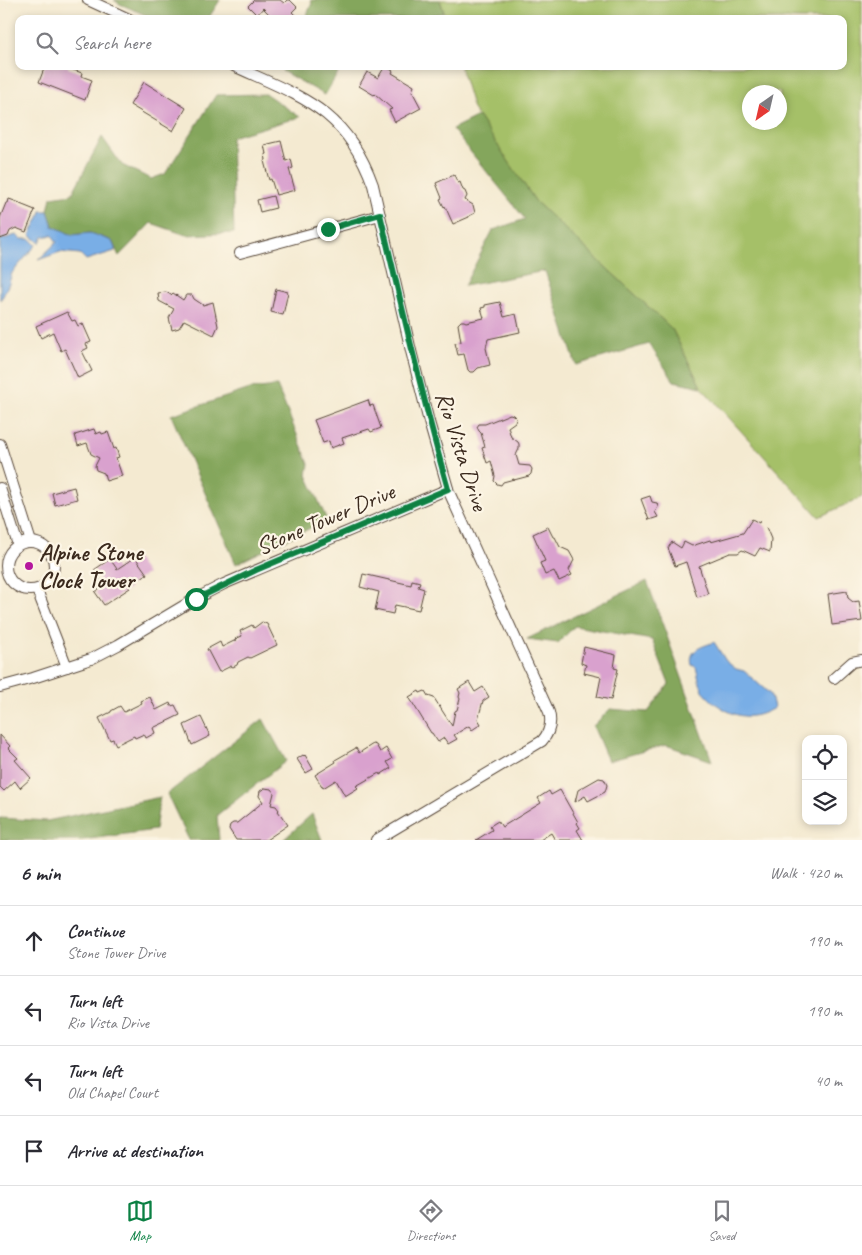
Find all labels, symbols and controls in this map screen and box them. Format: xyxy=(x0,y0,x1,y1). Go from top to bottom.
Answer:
search box xyxy=(15,15,847,70)
icon: search xyxy=(33,29,61,57)
text: Search here xyxy=(73,31,150,55)
north arrow xyxy=(742,85,787,130)
route end xyxy=(317,218,340,241)
street label: Rio Vista Drive xyxy=(429,388,496,516)
street label: Stone Tower Drive xyxy=(251,475,401,562)
place label: Alpine Stone Clock Tower xyxy=(39,537,144,595)
marker: Alpine Stone Clock Tower xyxy=(23,560,35,572)
route start xyxy=(185,588,208,611)
map controls xyxy=(802,735,847,825)
button: locate xyxy=(802,735,847,780)
button: layers xyxy=(802,780,847,825)
text: 6 min xyxy=(20,860,61,886)
text: Walk · 420 m xyxy=(770,863,842,883)
text: Continue xyxy=(67,919,124,943)
icon: ahead xyxy=(20,927,48,955)
text: 190 m xyxy=(808,931,842,951)
text: Stone Tower Drive xyxy=(67,943,165,963)
text: Turn left xyxy=(67,989,122,1013)
icon: left xyxy=(20,997,48,1025)
text: 190 m xyxy=(808,1001,842,1021)
text: Rio Vista Drive xyxy=(67,1013,149,1033)
text: Turn left xyxy=(67,1059,122,1083)
icon: left xyxy=(20,1067,48,1095)
text: 40 m xyxy=(815,1071,842,1091)
text: Old Chapel Court xyxy=(67,1083,158,1103)
icon: arrive xyxy=(20,1137,48,1165)
text: Arrive at destination xyxy=(67,1139,203,1163)
tab: Map xyxy=(126,1197,154,1244)
tab: Directions xyxy=(407,1197,455,1244)
tab: Saved xyxy=(708,1197,736,1244)

